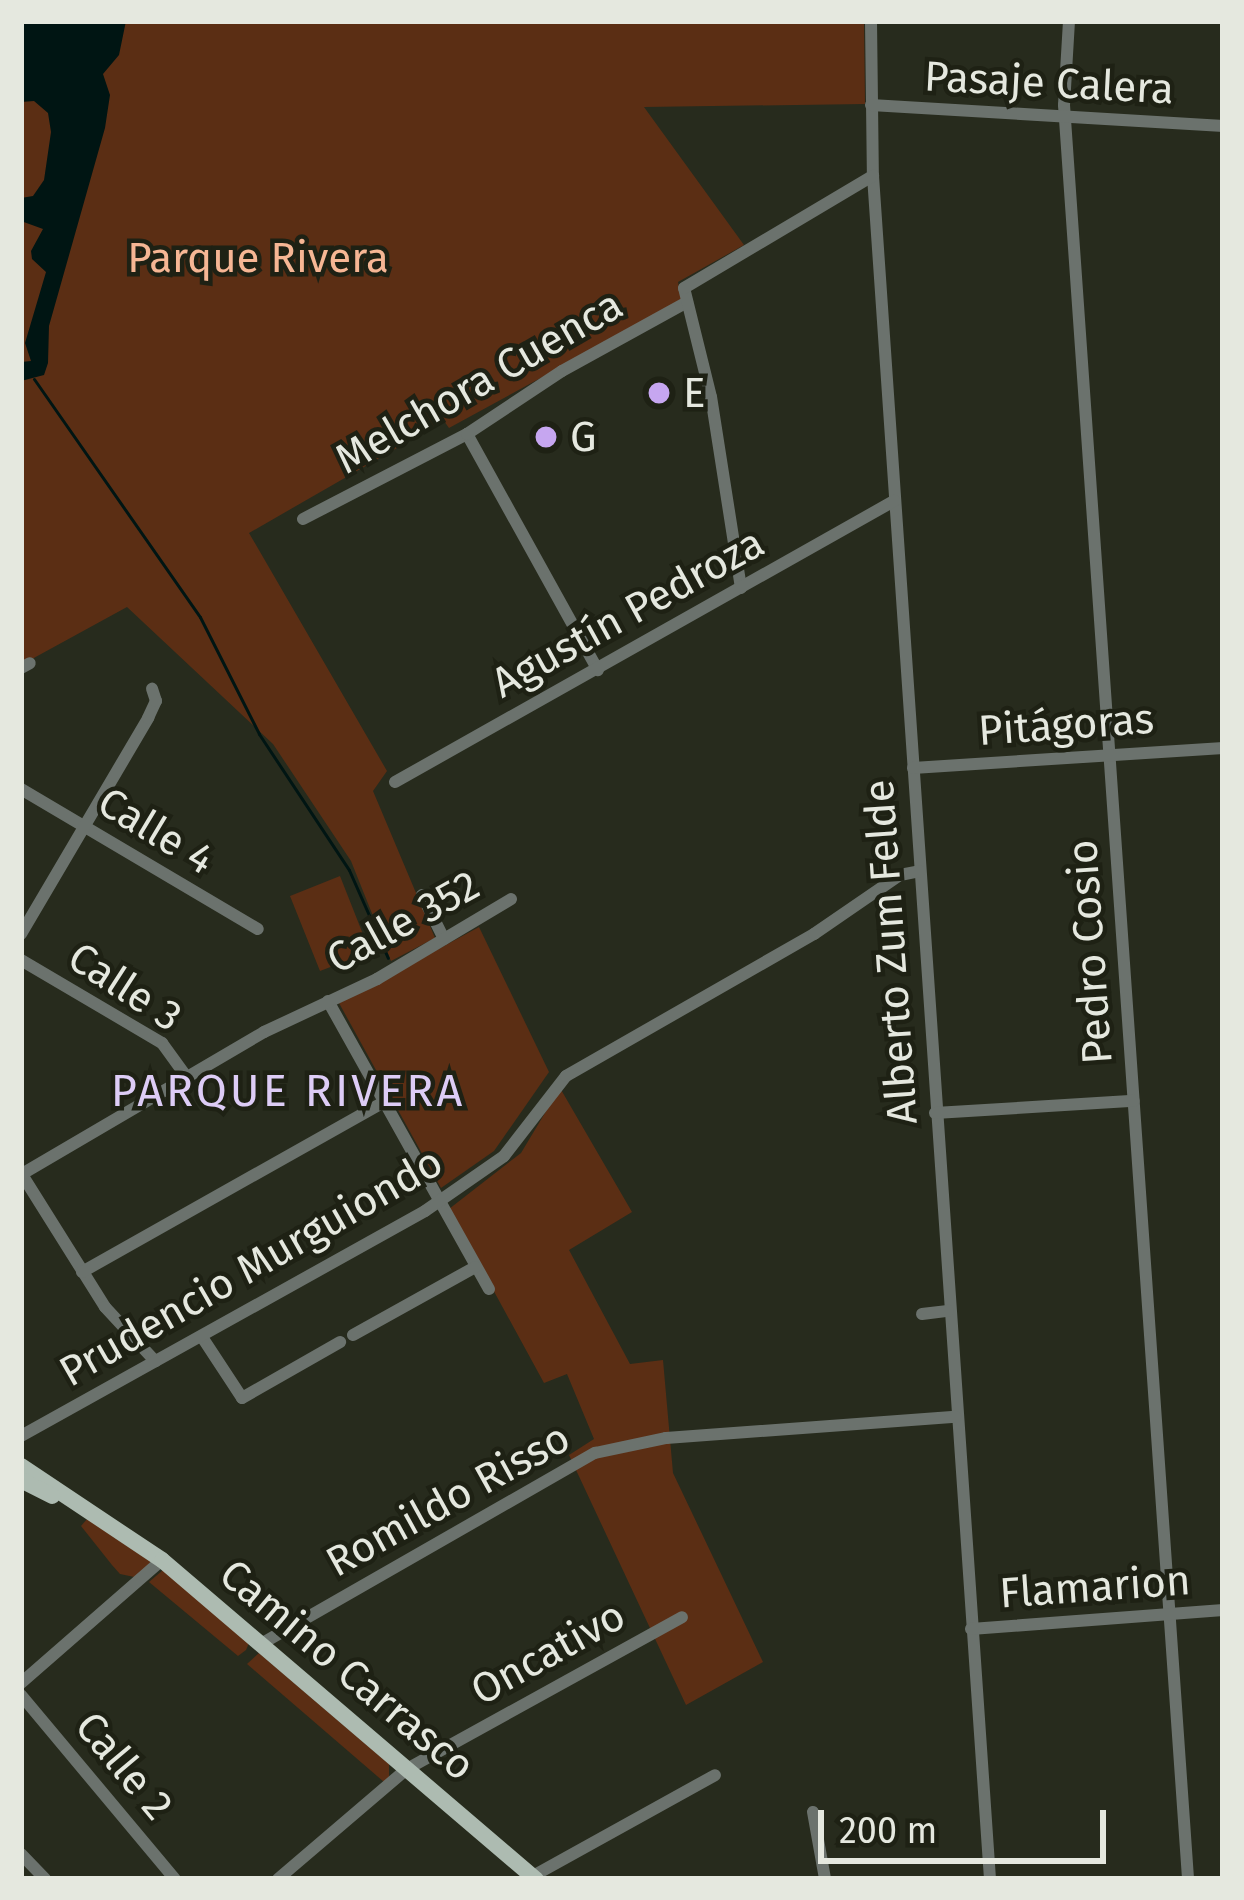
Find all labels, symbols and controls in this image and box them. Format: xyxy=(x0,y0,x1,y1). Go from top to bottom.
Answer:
street label: Pasaje Calera xyxy=(923,51,1175,115)
park label: Parque Rivera xyxy=(127,233,389,283)
street label: Melchora Cuenca xyxy=(327,279,631,485)
place label: E xyxy=(683,368,705,418)
marker: E xyxy=(646,380,672,406)
place label: G xyxy=(570,412,597,462)
marker: G xyxy=(533,424,559,450)
street label: Agustín Pedroza xyxy=(483,517,773,709)
street label: Pitágoras xyxy=(976,694,1156,756)
street label: Calle 4 xyxy=(89,777,223,885)
street label: Alberto Zum Felde xyxy=(854,778,928,1126)
street label: Pedro Cosio xyxy=(1057,838,1123,1066)
street label: Calle 352 xyxy=(318,860,488,984)
street label: Calle 3 xyxy=(59,932,191,1042)
district label: PARQUE RIVERA xyxy=(111,1065,465,1119)
street label: Prudencio Murguiondo xyxy=(51,1137,451,1397)
street label: Romildo Risso xyxy=(317,1412,579,1588)
street label: Camino Carrasco xyxy=(209,1549,485,1791)
street label: Flamarion xyxy=(998,1555,1192,1619)
street label: Oncativo xyxy=(462,1590,634,1716)
street label: Calle 2 xyxy=(65,1702,183,1830)
scale bar xyxy=(824,1786,1112,1860)
text: 200 m xyxy=(839,1809,937,1853)

